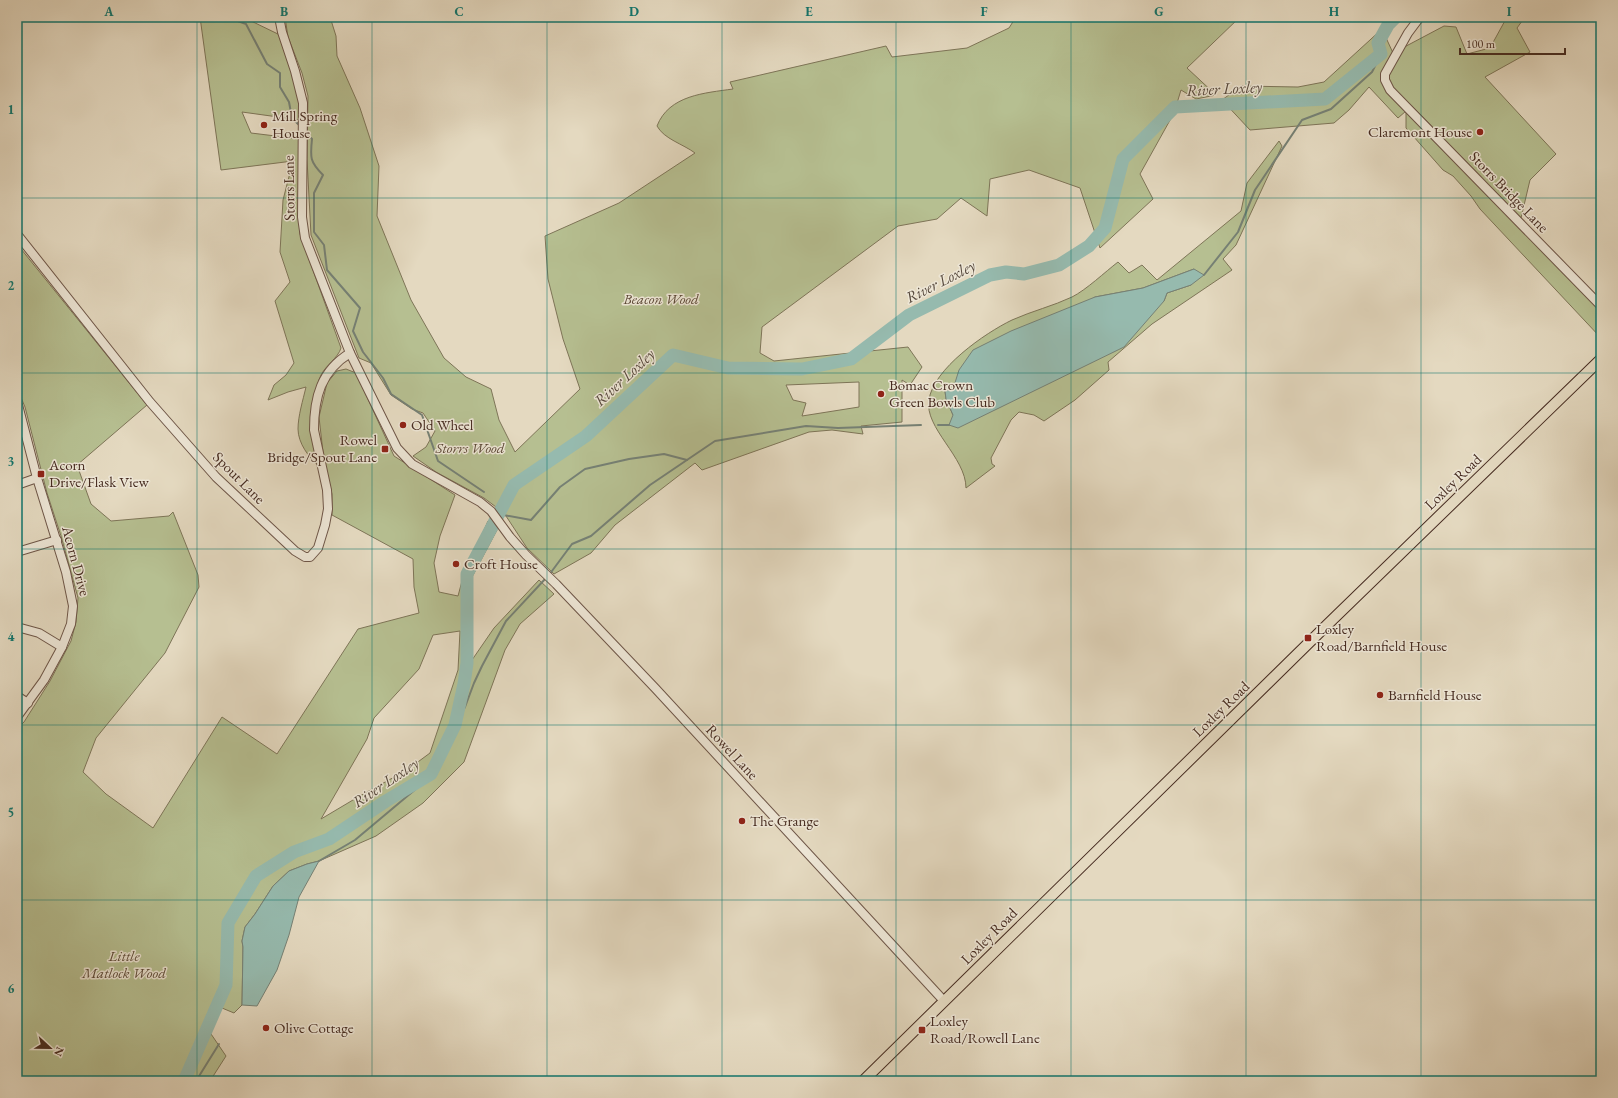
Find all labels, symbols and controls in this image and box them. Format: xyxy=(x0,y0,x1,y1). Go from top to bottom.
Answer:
text: A xyxy=(103,3,114,20)
text: B xyxy=(280,3,288,20)
text: C xyxy=(454,3,464,20)
text: D xyxy=(629,3,639,20)
text: E xyxy=(805,3,813,20)
text: F xyxy=(980,3,988,20)
text: G xyxy=(1154,3,1164,20)
text: H xyxy=(1329,3,1340,20)
text: I xyxy=(1507,3,1512,20)
scale bar xyxy=(1460,30,1565,56)
text: 100 m xyxy=(1466,36,1496,52)
water label: River Loxley xyxy=(1186,76,1263,101)
text: 1 xyxy=(8,101,15,118)
place label: Mill Spring House xyxy=(272,106,338,142)
marker: Mill Spring House xyxy=(259,120,269,130)
place label: Claremont House xyxy=(1368,122,1472,141)
marker: Claremont House xyxy=(1475,127,1485,137)
street label: Storrs Bridge Lane xyxy=(1466,147,1553,236)
street label: Storrs Lane xyxy=(278,155,299,221)
water label: River Loxley xyxy=(902,255,979,308)
text: 2 xyxy=(8,277,15,294)
park label: Beacon Wood xyxy=(622,289,699,308)
water label: River Loxley xyxy=(589,343,660,411)
place label: Bomac Crown Green Bowls Club xyxy=(889,375,995,411)
marker: Bomac Crown Green Bowls Club xyxy=(876,389,886,399)
place label: Old Wheel xyxy=(411,415,474,434)
marker: Old Wheel xyxy=(398,420,408,430)
place label: Rowel Bridge/Spout Lane xyxy=(267,430,377,466)
park label: Storrs Wood xyxy=(434,438,505,457)
marker: Rowel Bridge/Spout Lane xyxy=(380,444,390,454)
street label: Spout Lane xyxy=(209,447,270,508)
street label: Loxley Road xyxy=(1420,449,1486,514)
text: 3 xyxy=(8,453,15,470)
place label: Acorn Drive/Flask View xyxy=(48,455,149,491)
marker: Acorn Drive/Flask View xyxy=(36,469,46,479)
street label: Acorn Drive xyxy=(58,523,95,598)
place label: Croft House xyxy=(464,554,538,573)
marker: Croft House xyxy=(451,559,461,569)
place label: Loxley Road/Barnfield House xyxy=(1316,619,1447,655)
text: 4 xyxy=(8,628,15,645)
marker: Loxley Road/Barnfield House xyxy=(1303,633,1313,643)
street label: Loxley Road xyxy=(1188,676,1254,741)
place label: Barnfield House xyxy=(1388,685,1482,704)
marker: Barnfield House xyxy=(1375,690,1385,700)
street label: Rowel Lane xyxy=(702,720,763,783)
water label: River Loxley xyxy=(348,752,423,812)
text: 5 xyxy=(8,804,14,821)
place label: The Grange xyxy=(750,811,819,830)
marker: The Grange xyxy=(737,816,747,826)
street label: Loxley Road xyxy=(956,903,1021,968)
park label: Little Matlock Wood xyxy=(81,946,166,982)
text: 6 xyxy=(8,980,15,997)
place label: Loxley Road/Rowell Lane xyxy=(930,1011,1040,1047)
place label: Olive Cottage xyxy=(274,1018,354,1037)
marker: Olive Cottage xyxy=(261,1023,271,1033)
marker: Loxley Road/Rowell Lane xyxy=(917,1025,927,1035)
north arrow xyxy=(30,1028,70,1068)
text: N xyxy=(51,1045,67,1059)

